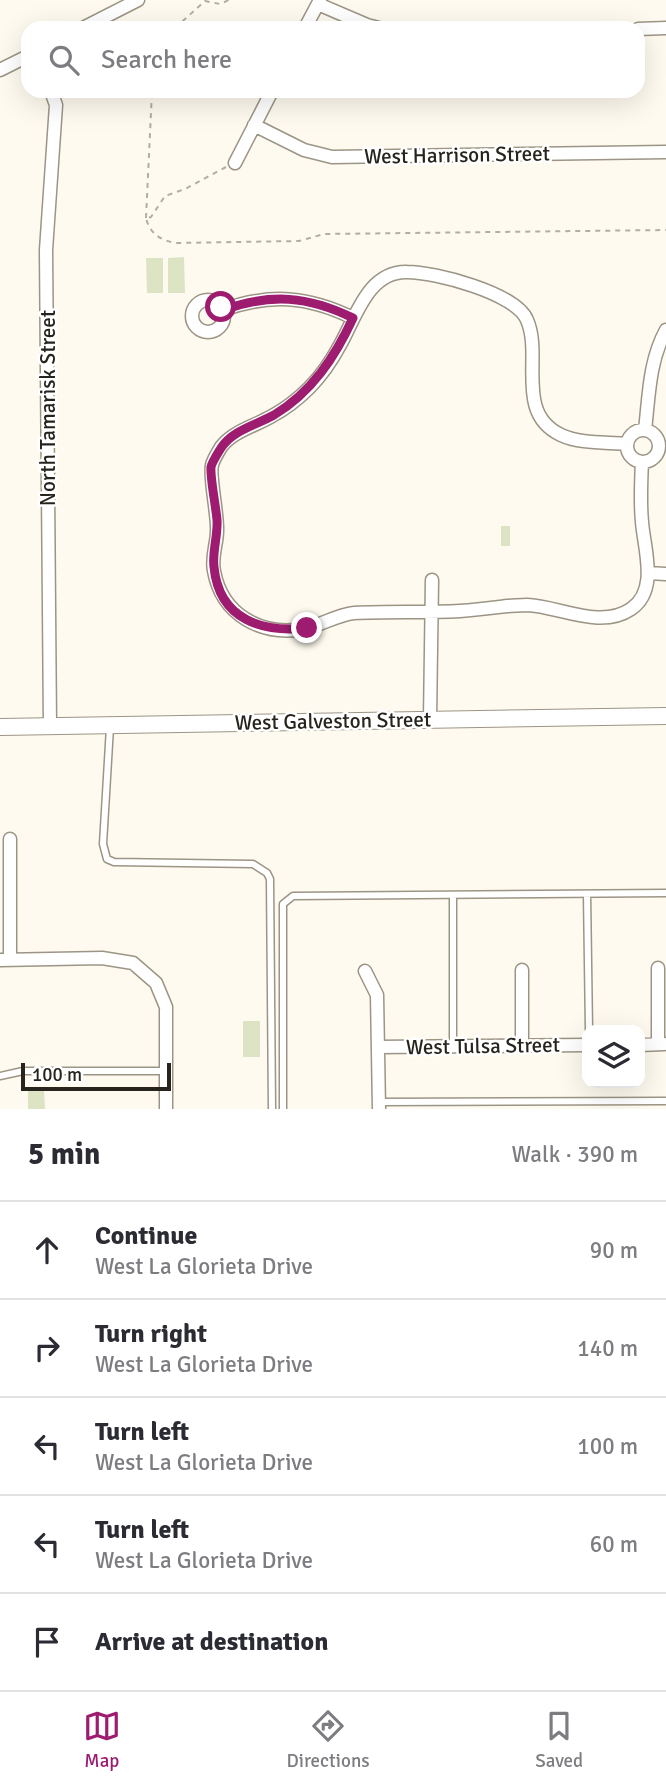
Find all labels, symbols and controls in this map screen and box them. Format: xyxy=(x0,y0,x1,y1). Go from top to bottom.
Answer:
search box xyxy=(21,21,645,98)
icon: search xyxy=(45,41,83,79)
text: Search here xyxy=(101,44,232,76)
street label: West Harrison Street xyxy=(364,140,550,170)
route start xyxy=(205,291,236,322)
street label: North Tamarisk Street xyxy=(35,310,61,506)
route end xyxy=(291,612,322,643)
street label: West Galveston Street xyxy=(234,706,432,736)
map controls xyxy=(582,1025,645,1088)
button: layers xyxy=(582,1025,645,1088)
street label: West Tulsa Street xyxy=(406,1032,560,1060)
scale bar xyxy=(21,1060,172,1092)
text: 100 m xyxy=(32,1063,82,1087)
text: 5 min xyxy=(28,1136,100,1173)
text: Walk · 390 m xyxy=(512,1140,638,1169)
text: Continue xyxy=(95,1220,197,1252)
icon: ahead xyxy=(28,1231,66,1269)
text: 90 m xyxy=(590,1236,638,1265)
text: West La Glorieta Drive xyxy=(95,1252,313,1281)
text: Turn right xyxy=(95,1318,207,1350)
icon: right xyxy=(28,1329,66,1367)
text: 140 m xyxy=(577,1334,638,1363)
text: West La Glorieta Drive xyxy=(95,1350,313,1379)
text: Turn left xyxy=(95,1416,189,1448)
icon: left xyxy=(28,1427,66,1465)
text: 100 m xyxy=(577,1432,638,1461)
text: West La Glorieta Drive xyxy=(95,1448,313,1477)
text: Turn left xyxy=(95,1514,189,1546)
icon: left xyxy=(28,1525,66,1563)
text: 60 m xyxy=(590,1530,638,1559)
text: West La Glorieta Drive xyxy=(95,1546,313,1575)
icon: arrive xyxy=(28,1623,66,1661)
text: Arrive at destination xyxy=(95,1626,328,1658)
tab: Map xyxy=(83,1707,121,1773)
tab: Directions xyxy=(287,1707,370,1773)
tab: Saved xyxy=(535,1707,583,1773)

